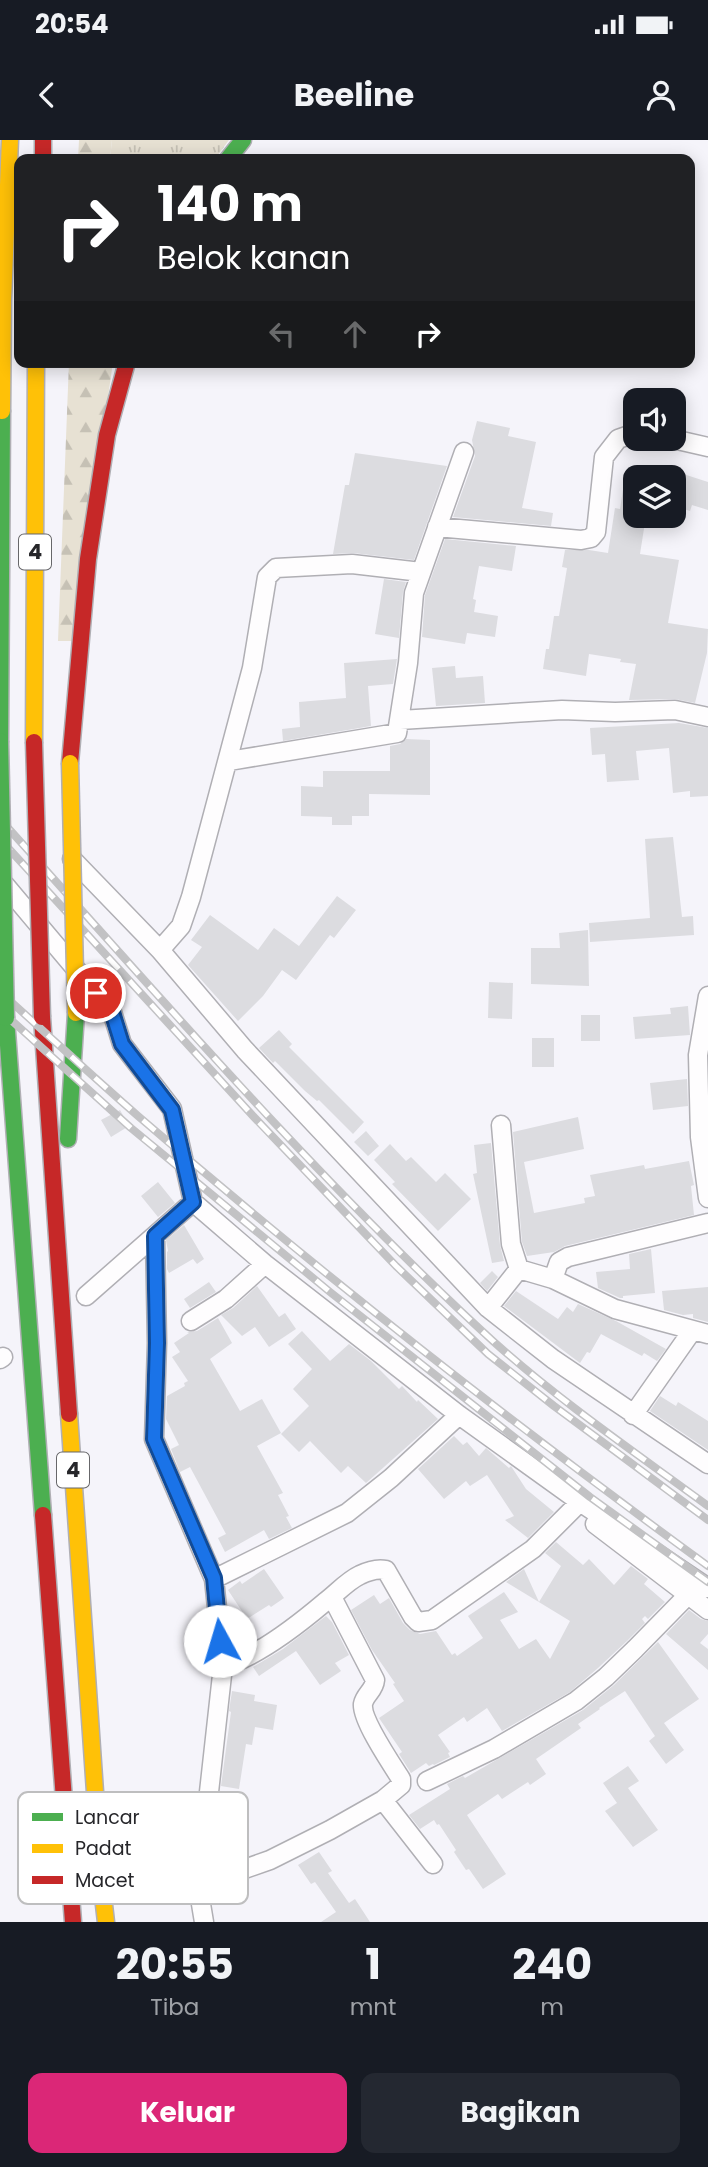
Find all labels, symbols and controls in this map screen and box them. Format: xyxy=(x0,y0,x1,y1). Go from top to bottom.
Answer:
text: 20:54 xyxy=(35,6,109,42)
text: Beeline xyxy=(294,72,414,117)
icon: back xyxy=(28,76,66,114)
icon: person xyxy=(642,76,680,114)
text: 140 m xyxy=(157,170,303,238)
icon: right xyxy=(42,182,133,273)
text: Belok kanan xyxy=(157,235,351,280)
icon: left xyxy=(263,315,301,353)
icon: ahead xyxy=(336,315,374,353)
icon: right xyxy=(409,315,447,353)
map controls xyxy=(623,388,686,528)
button: sound xyxy=(623,388,686,451)
button: layers xyxy=(623,465,686,528)
road number: 4 xyxy=(19,534,51,570)
pin xyxy=(66,963,126,1023)
icon: arrive xyxy=(77,974,115,1012)
road number: 4 xyxy=(57,1452,89,1488)
position arrow xyxy=(183,1604,257,1678)
legend xyxy=(18,1792,248,1904)
text: Lancar xyxy=(75,1804,140,1831)
text: Padat xyxy=(75,1835,132,1862)
text: Macet xyxy=(75,1867,135,1894)
text: 20:55 xyxy=(116,1935,234,1994)
text: 1 xyxy=(365,1935,381,1994)
text: 240 xyxy=(512,1935,592,1994)
text: Tiba xyxy=(150,1991,199,2023)
text: mnt xyxy=(350,1991,396,2023)
text: m xyxy=(540,1991,564,2023)
button: Keluar xyxy=(28,2073,347,2153)
button: Bagikan xyxy=(361,2073,680,2153)

